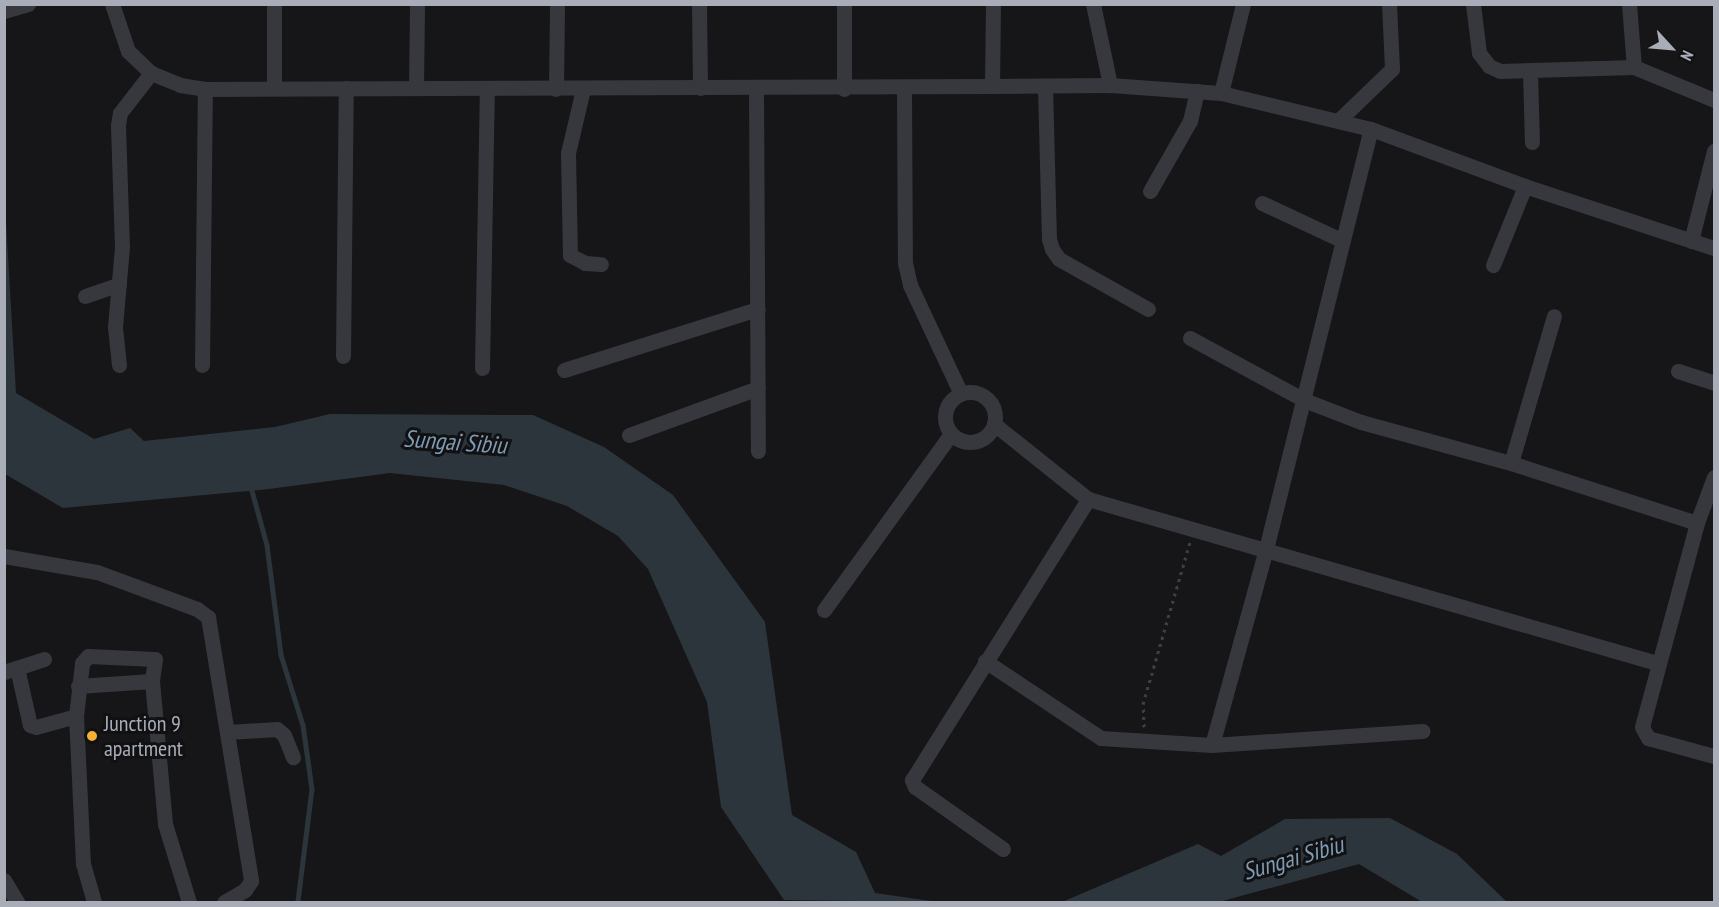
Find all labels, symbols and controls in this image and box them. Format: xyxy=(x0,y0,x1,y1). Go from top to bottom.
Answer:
north arrow xyxy=(1641,18,1701,78)
text: N xyxy=(1676,48,1698,64)
water label: Sungai Sibiu xyxy=(403,424,507,460)
place label: Junction 9 apartment xyxy=(104,710,183,762)
marker: Junction 9 apartment xyxy=(85,729,99,743)
water label: Sungai Sibiu xyxy=(1240,830,1346,886)

